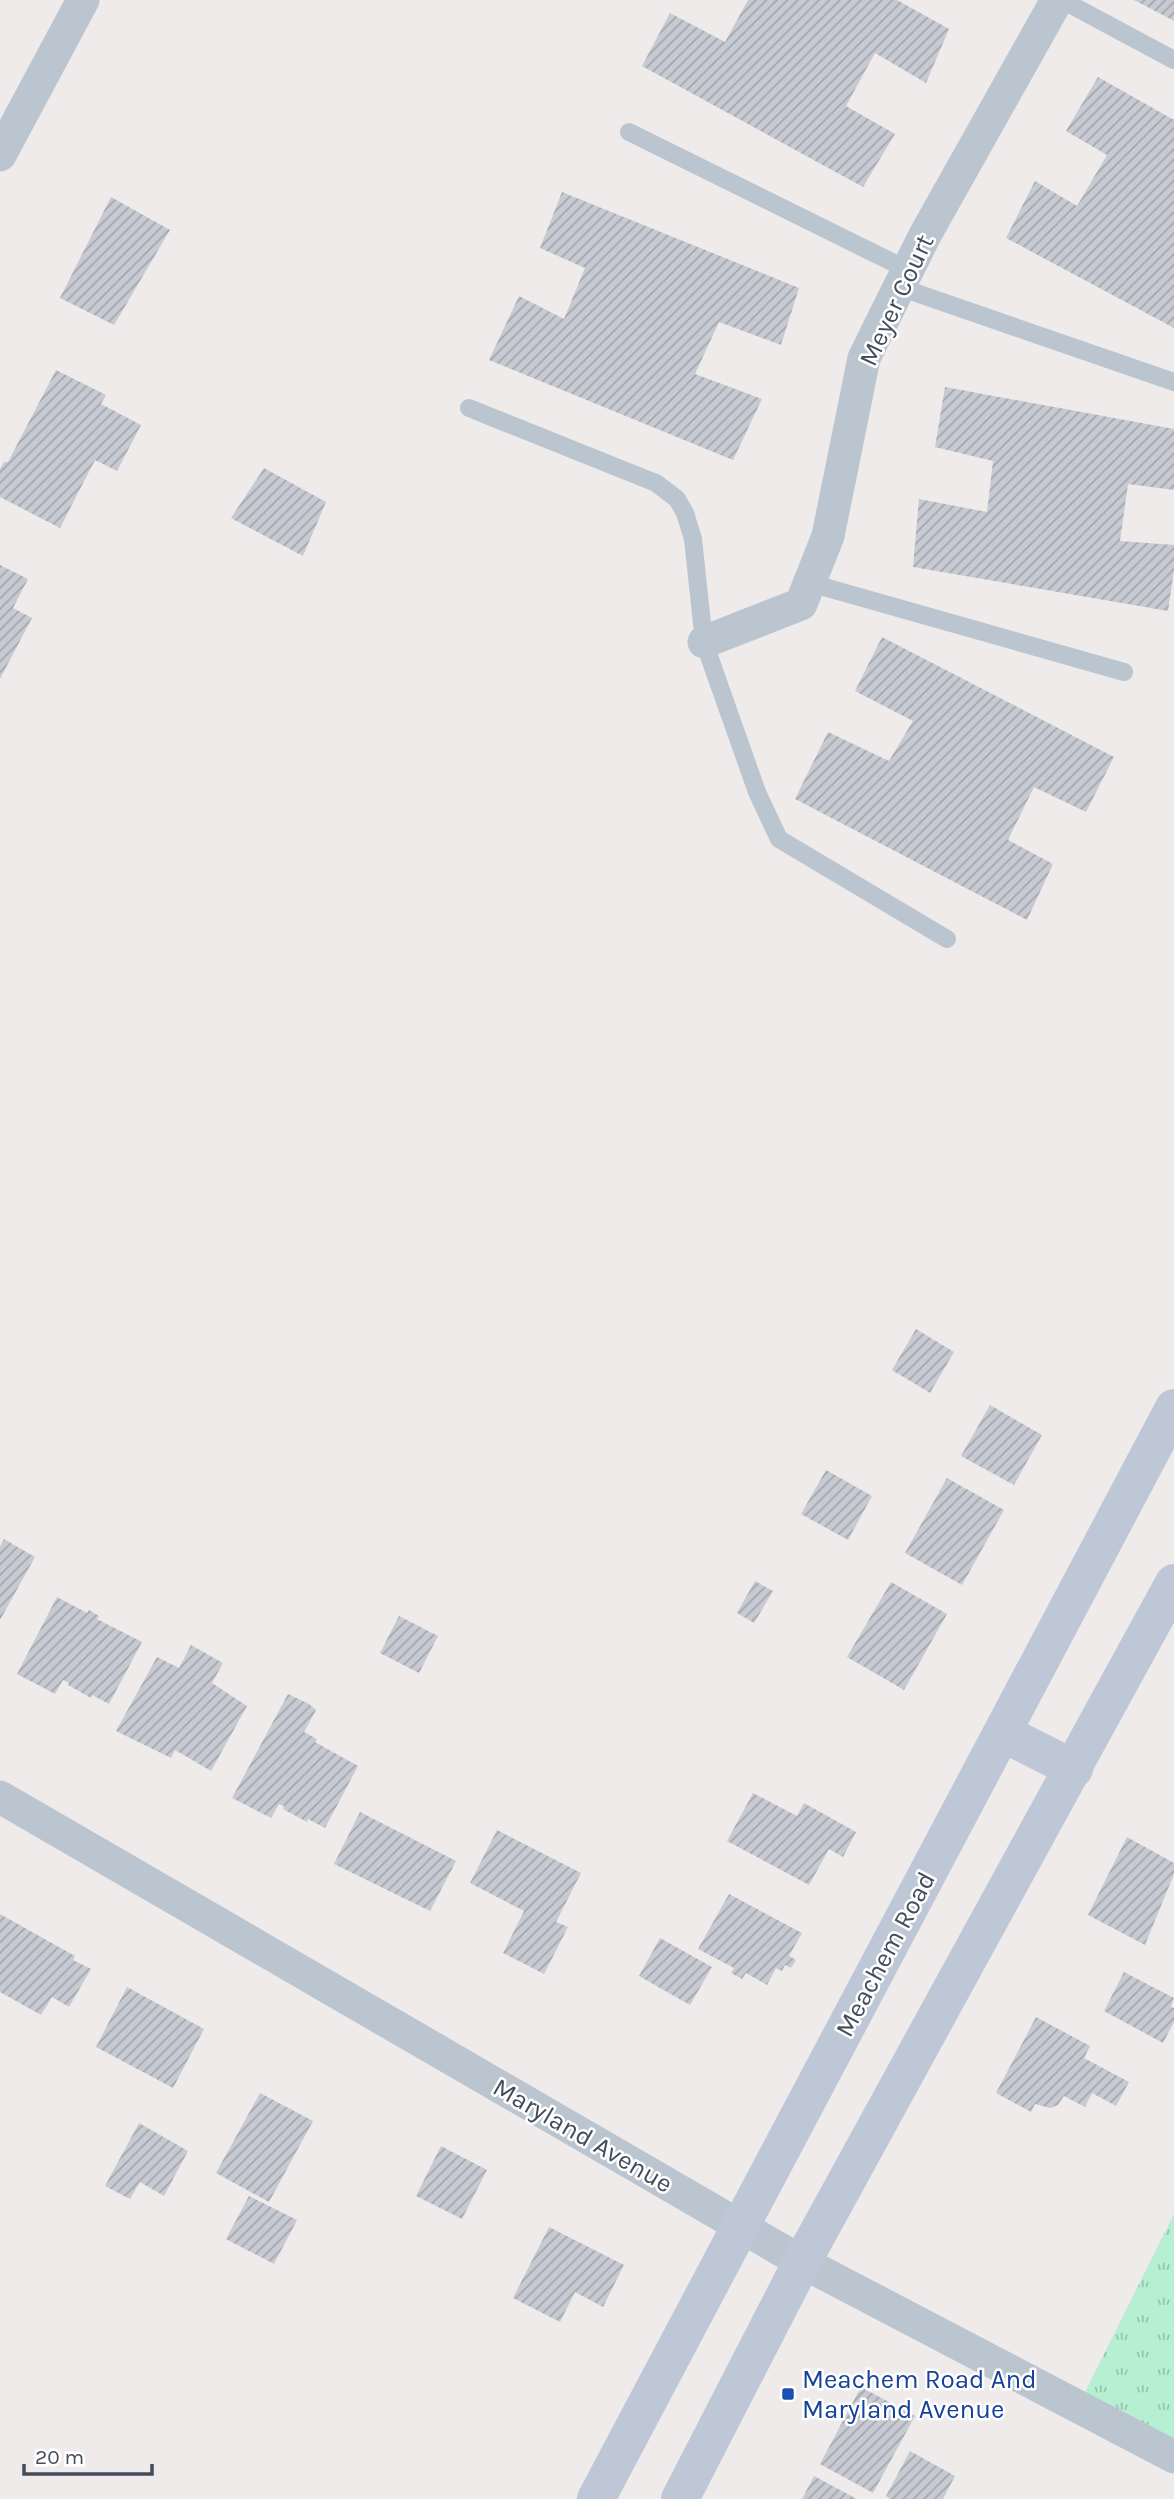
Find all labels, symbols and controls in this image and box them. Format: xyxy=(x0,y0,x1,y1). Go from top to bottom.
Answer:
street label: Meyer Court xyxy=(853,229,940,371)
street label: Meachem Road xyxy=(829,1866,942,2042)
street label: Maryland Avenue xyxy=(487,2071,678,2199)
place label: Meachem Road And Maryland Avenue xyxy=(802,2364,1037,2425)
marker: Meachem Road And Maryland Avenue xyxy=(780,2386,796,2402)
scale bar xyxy=(24,2432,152,2476)
text: 20 m xyxy=(35,2445,84,2469)

